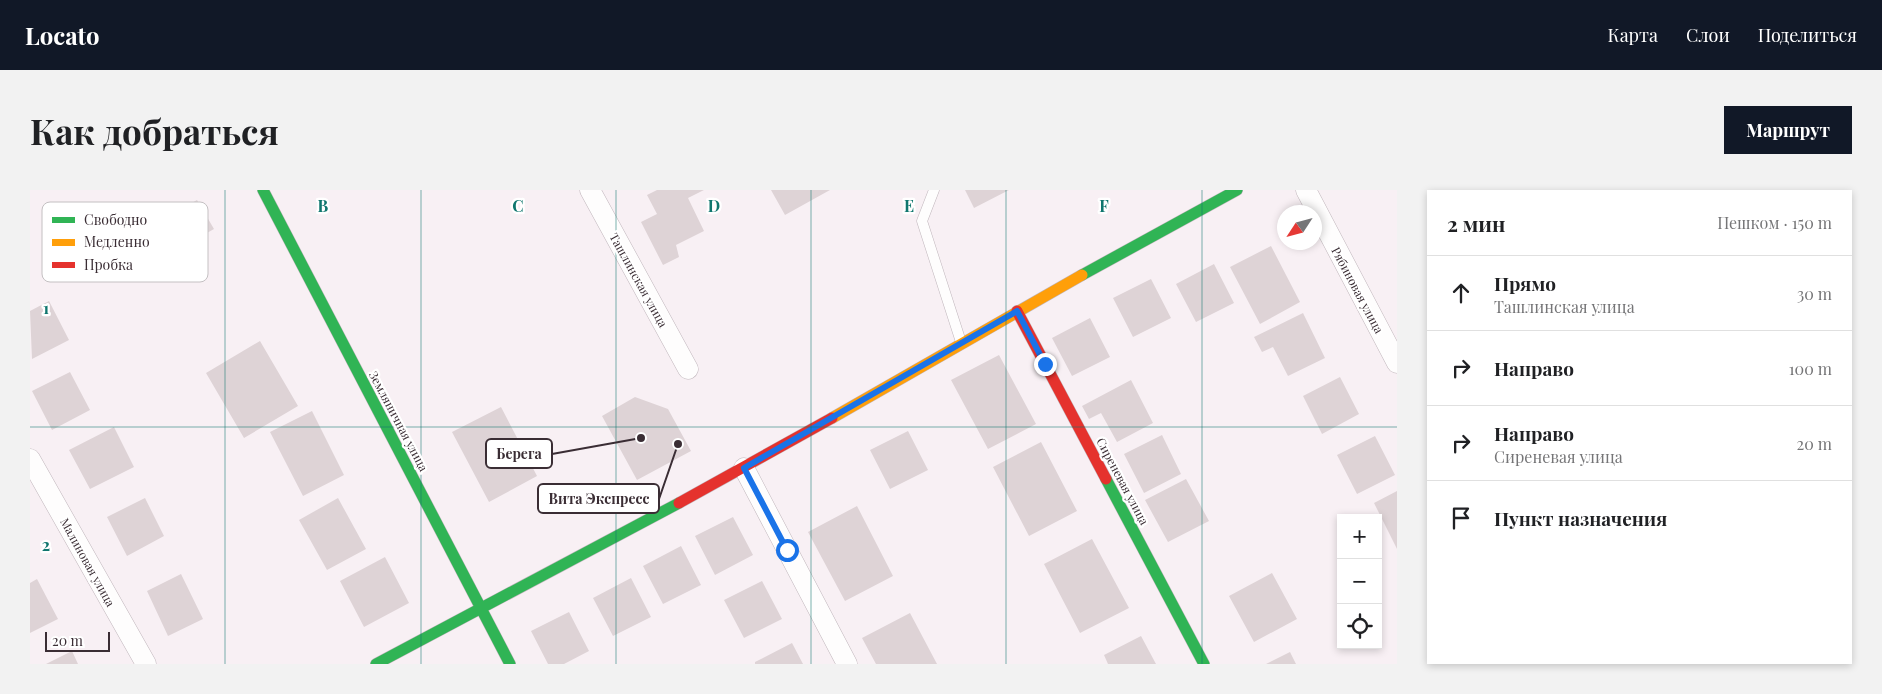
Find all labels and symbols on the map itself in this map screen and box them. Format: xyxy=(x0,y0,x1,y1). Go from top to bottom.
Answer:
text: B xyxy=(318,195,329,216)
text: C xyxy=(512,195,524,216)
text: D xyxy=(708,195,720,216)
text: E xyxy=(904,195,914,216)
text: F xyxy=(1099,195,1109,216)
legend xyxy=(42,202,208,282)
north arrow xyxy=(1277,205,1322,250)
text: Свободно xyxy=(84,210,148,229)
street label: Ташлинская улица xyxy=(606,230,672,330)
text: Медленно xyxy=(84,232,150,251)
street label: Рябиновая улица xyxy=(1328,244,1388,336)
text: Пробка xyxy=(84,255,133,274)
text: 1 xyxy=(43,297,49,318)
route end xyxy=(1034,353,1057,376)
street label: Земляничная улица xyxy=(366,368,432,474)
street label: Сиреневая улица xyxy=(1093,435,1153,527)
callout: Берега xyxy=(486,439,552,468)
text: Берега xyxy=(496,444,542,463)
callout: Вита Экспресс xyxy=(538,484,659,513)
text: Вита Экспресс xyxy=(549,489,649,508)
street label: Малиновая улица xyxy=(57,515,119,609)
text: 2 xyxy=(42,534,50,555)
route start xyxy=(776,539,799,562)
scale bar xyxy=(45,629,110,652)

